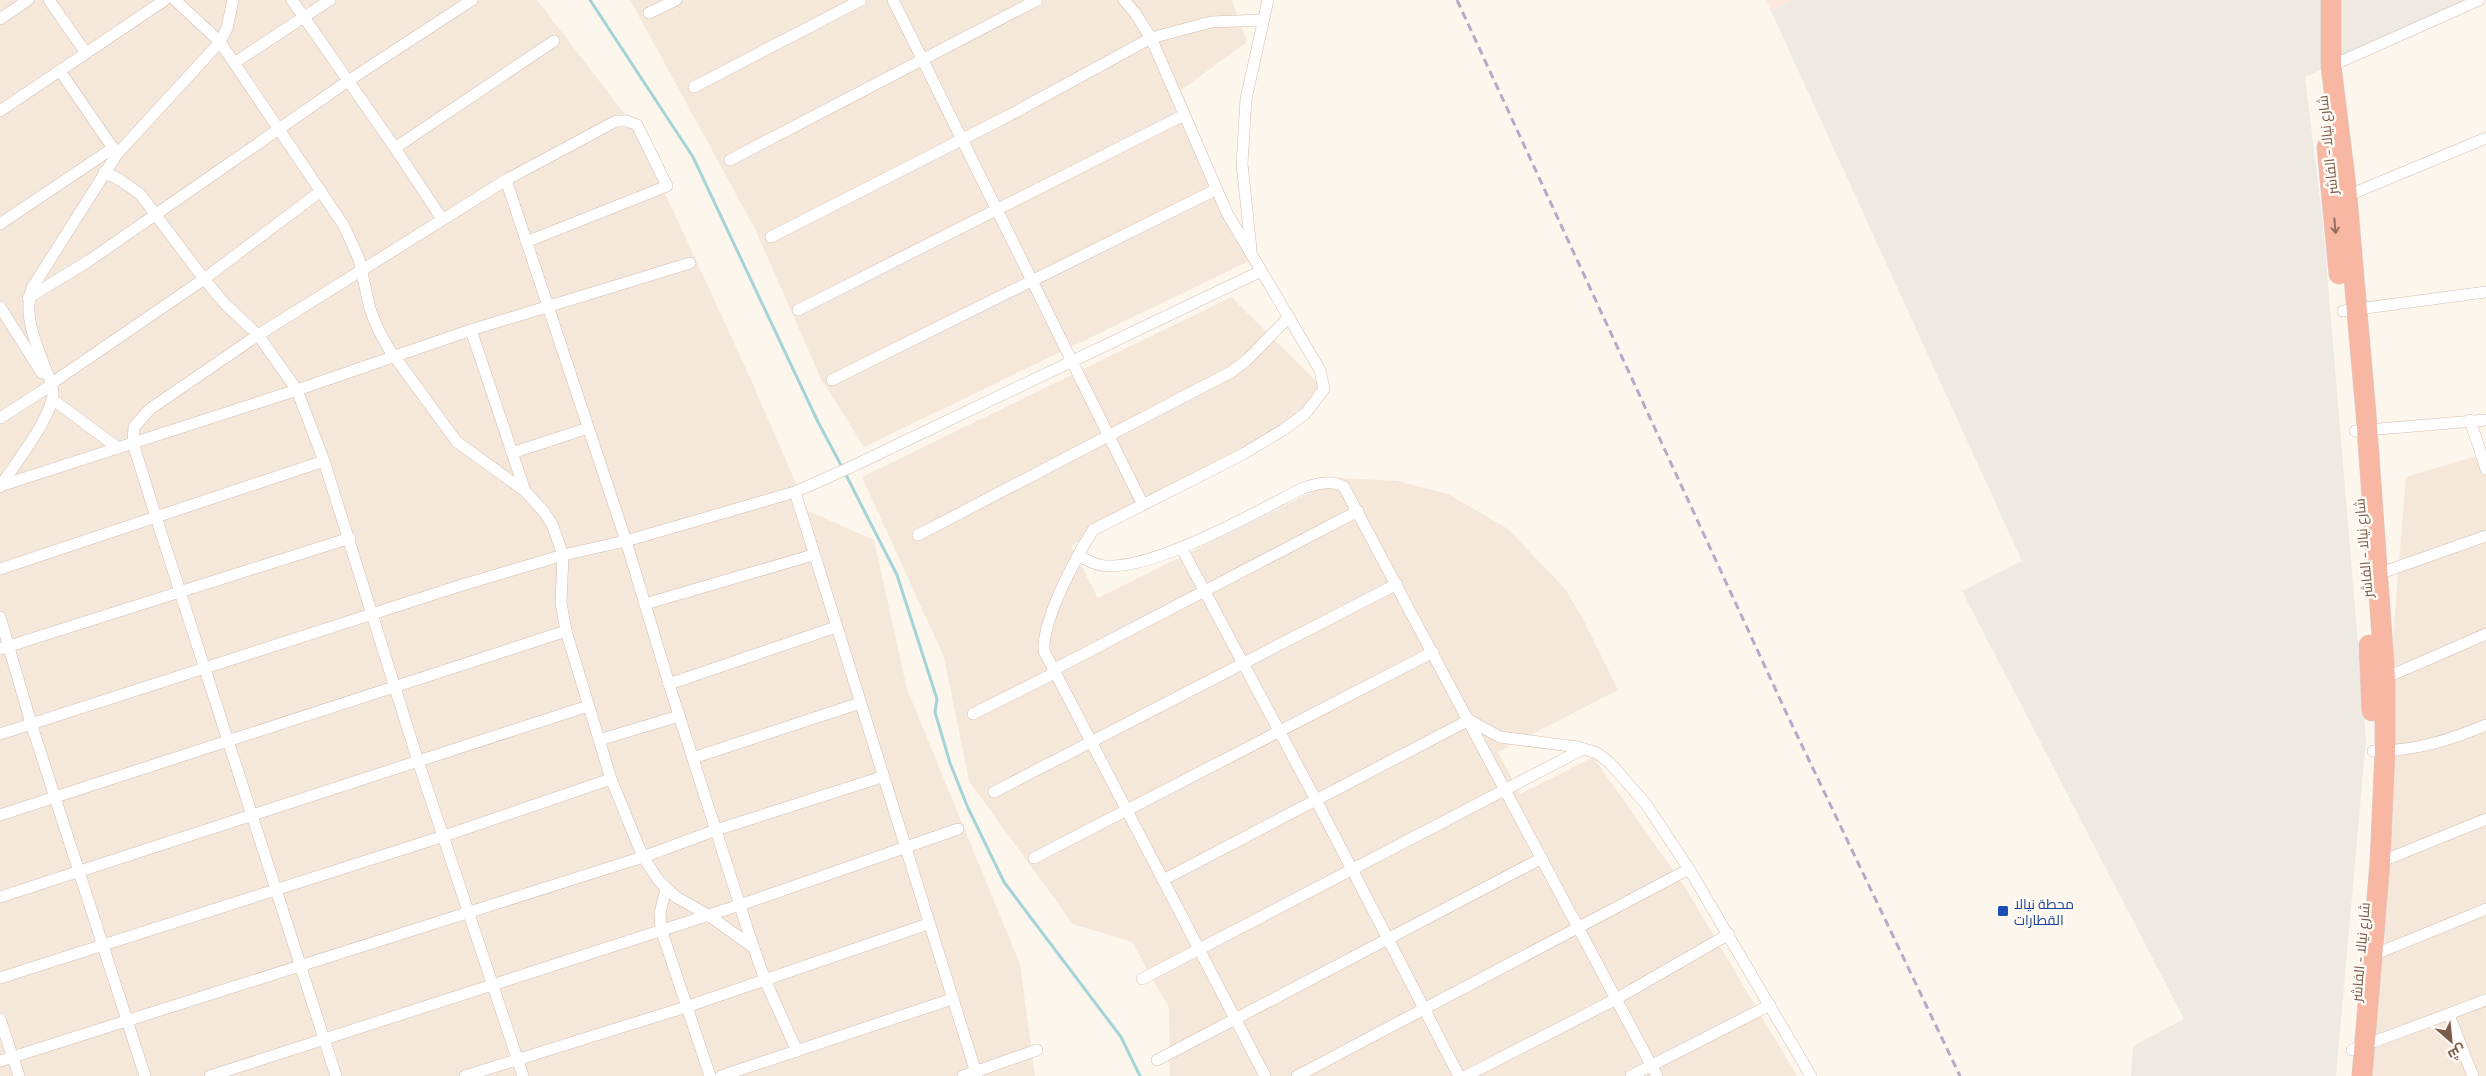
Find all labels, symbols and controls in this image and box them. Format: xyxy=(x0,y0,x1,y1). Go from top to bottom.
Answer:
street label: شارع نيالا - الفاشر xyxy=(2311,94,2343,197)
one-way arrow xyxy=(2330,218,2339,234)
street label: شارع نيالا - الفاشر xyxy=(2348,497,2378,600)
place label: محطة نيالا القطارات xyxy=(2014,893,2074,930)
street label: شارع نيالا - الفاشر xyxy=(2345,901,2375,1004)
marker: محطة نيالا القطارات xyxy=(1996,904,2010,918)
north arrow xyxy=(2426,1016,2476,1066)
text: ش xyxy=(2444,1040,2470,1066)

